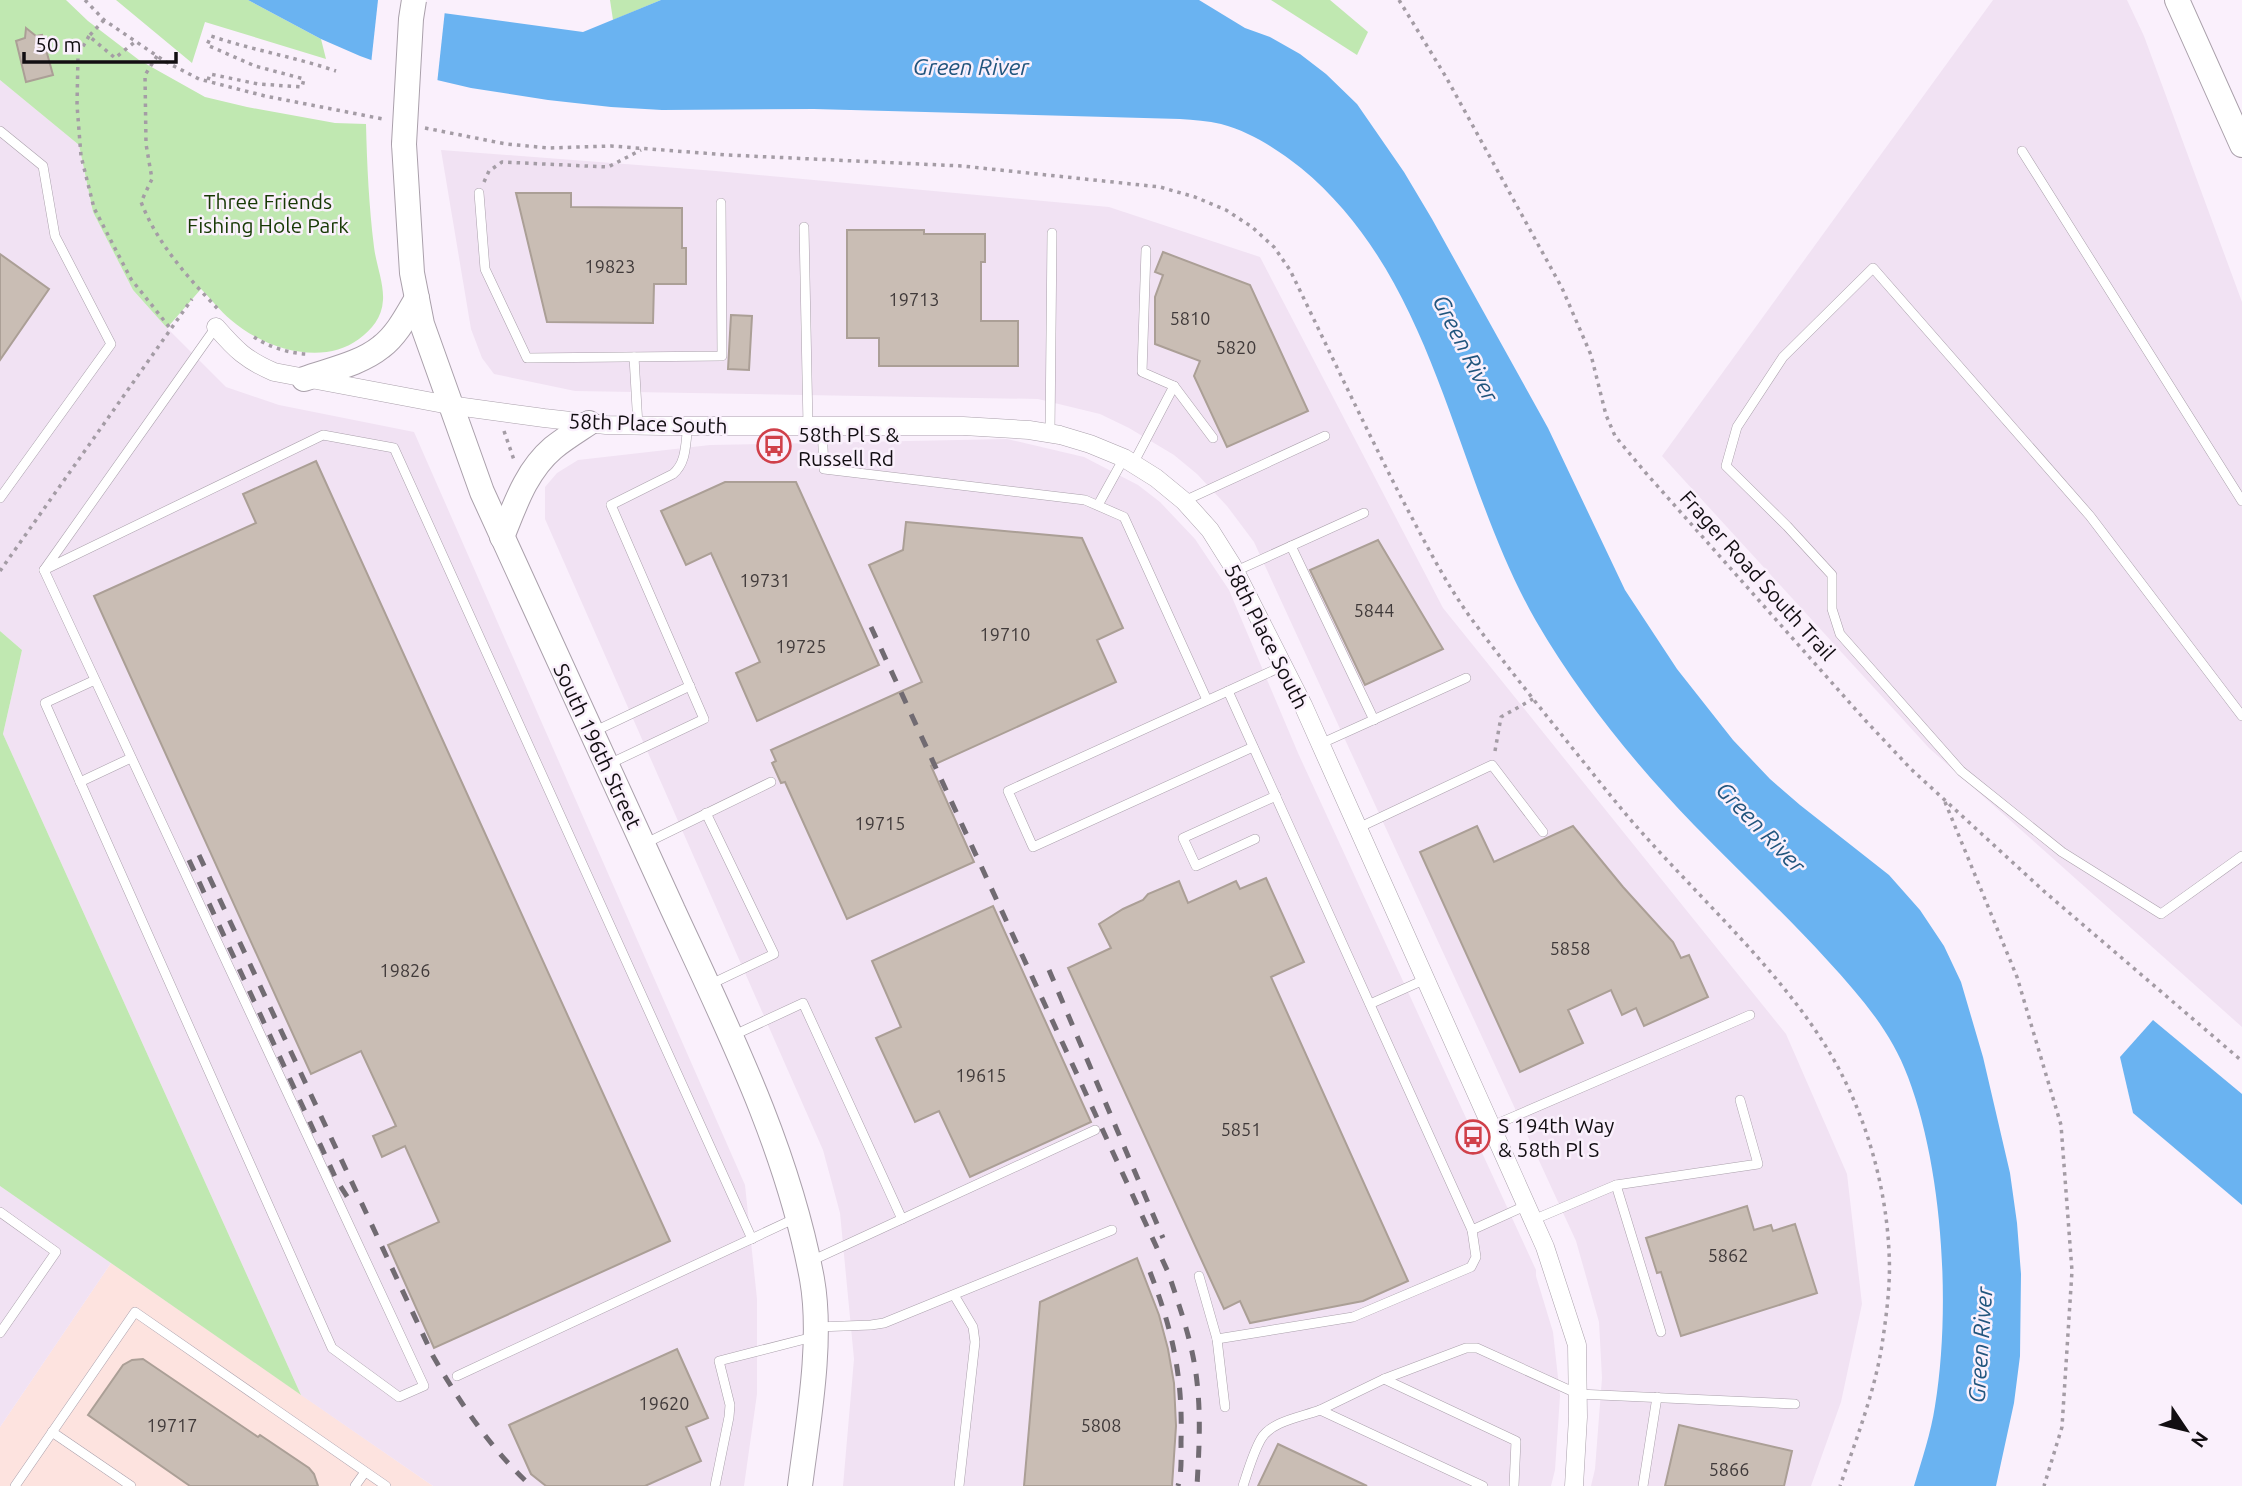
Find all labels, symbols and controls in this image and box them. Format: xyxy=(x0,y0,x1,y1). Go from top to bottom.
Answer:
scale bar xyxy=(24,21,177,65)
text: 50 m xyxy=(35,32,82,56)
water label: Green River xyxy=(913,54,1030,79)
park label: Three Friends Fishing Hole Park xyxy=(187,189,349,237)
house number: 19823 xyxy=(585,256,635,276)
house number: 19713 xyxy=(889,289,939,309)
water label: Green River xyxy=(1428,291,1504,407)
house number: 5810 xyxy=(1170,308,1210,328)
house number: 5820 xyxy=(1216,337,1256,357)
street label: 58th Place South xyxy=(568,408,728,438)
place label: 58th Pl S & Russell Rd xyxy=(798,422,899,470)
bus stop icon: 58th Pl S & Russell Rd xyxy=(755,427,793,465)
street label: Frager Road South Trail xyxy=(1676,485,1840,665)
street label: 58th Place South xyxy=(1220,560,1314,712)
house number: 19731 xyxy=(740,570,790,590)
house number: 5844 xyxy=(1354,600,1394,620)
house number: 19710 xyxy=(980,624,1030,644)
house number: 19725 xyxy=(776,636,826,656)
street label: South 196th Street xyxy=(549,660,647,832)
water label: Green River xyxy=(1712,776,1811,878)
house number: 19715 xyxy=(855,813,905,833)
house number: 5858 xyxy=(1550,938,1590,958)
house number: 19826 xyxy=(380,960,430,980)
house number: 19615 xyxy=(956,1065,1006,1085)
place label: S 194th Way & 58th Pl S xyxy=(1498,1113,1614,1161)
bus stop icon: S 194th Way & 58th Pl S xyxy=(1454,1118,1492,1156)
house number: 5851 xyxy=(1221,1119,1261,1139)
house number: 5862 xyxy=(1708,1245,1748,1265)
water label: Green River xyxy=(1963,1285,1997,1404)
house number: 19620 xyxy=(639,1393,689,1413)
north arrow xyxy=(2151,1395,2221,1465)
house number: 19717 xyxy=(147,1415,197,1435)
house number: 5808 xyxy=(1081,1415,1121,1435)
text: N xyxy=(2187,1428,2213,1452)
house number: 5866 xyxy=(1709,1459,1749,1479)

